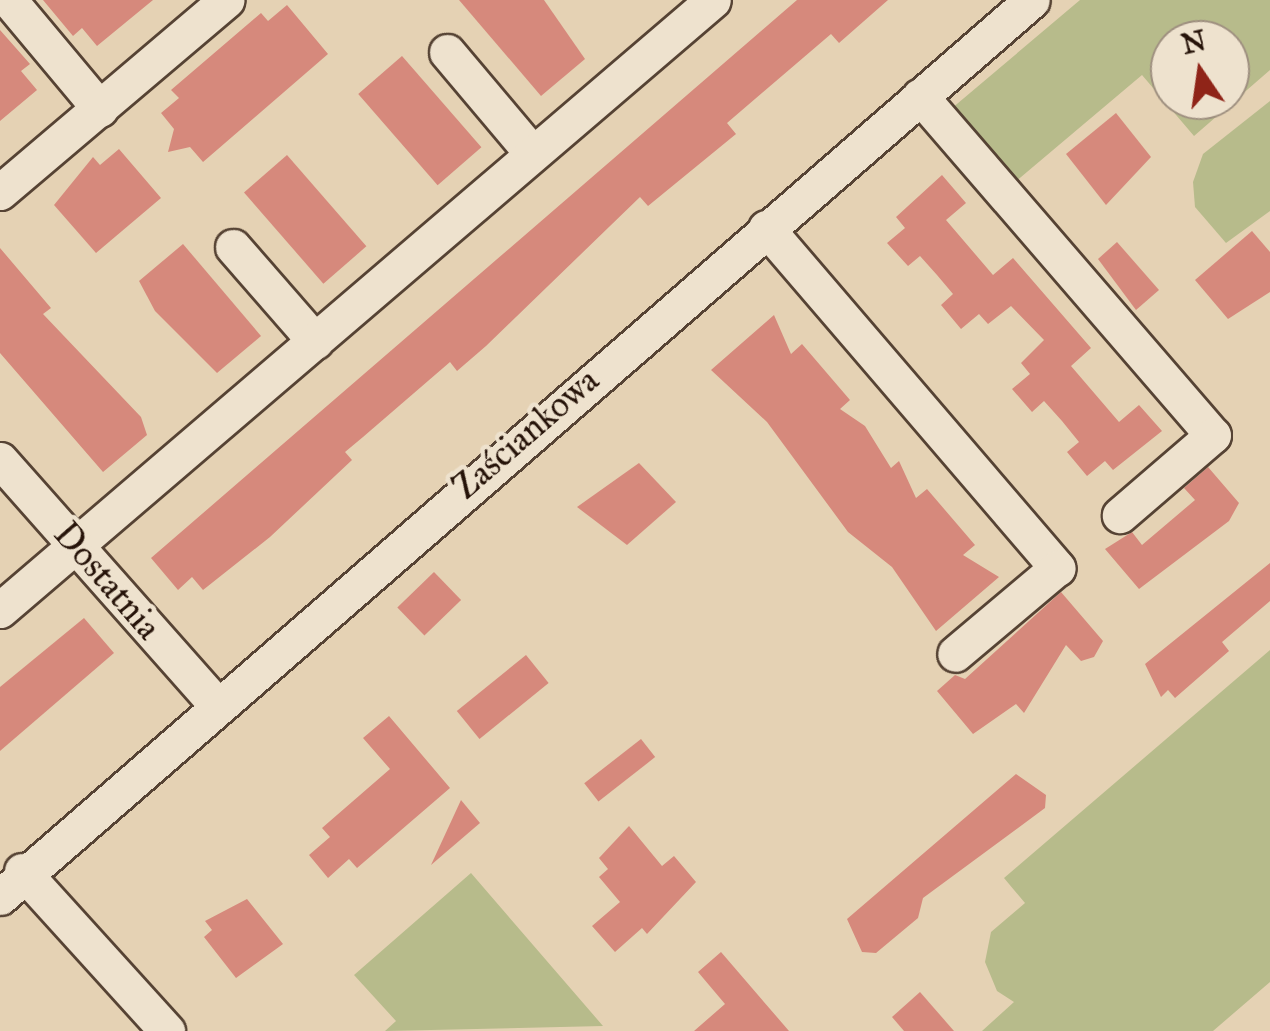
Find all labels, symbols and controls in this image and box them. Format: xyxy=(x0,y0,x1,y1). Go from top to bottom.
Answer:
north arrow xyxy=(1150,20,1250,120)
text: N xyxy=(1178,23,1209,62)
street label: Zaściankowa xyxy=(445,360,607,508)
street label: Dostatnia xyxy=(45,514,169,648)

